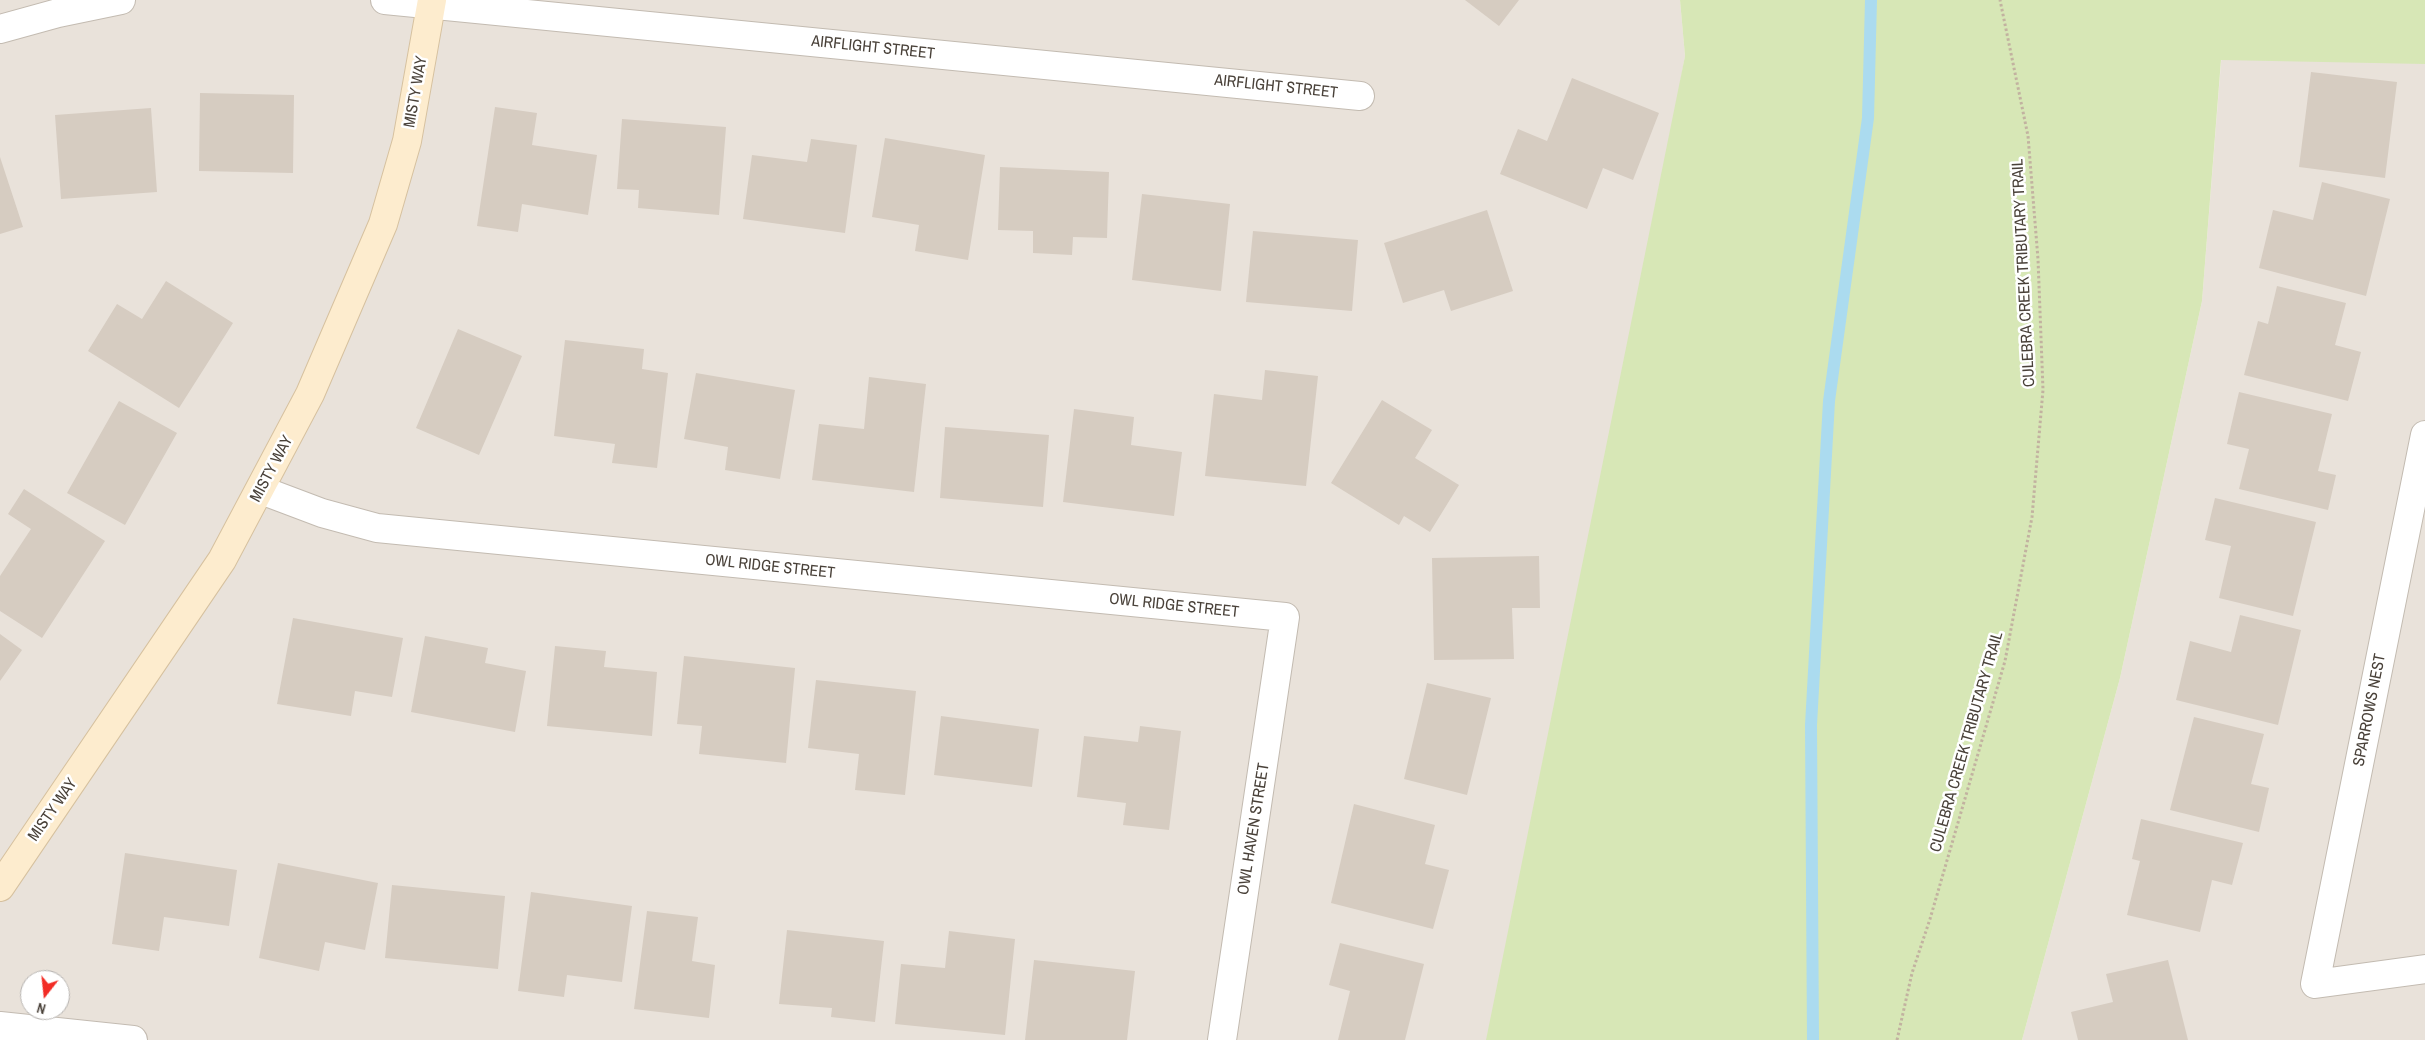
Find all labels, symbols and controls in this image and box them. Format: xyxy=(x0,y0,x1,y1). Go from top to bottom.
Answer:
street label: AIRFLIGHT STREET xyxy=(810,32,936,64)
street label: MISTY WAY xyxy=(400,55,432,129)
street label: AIRFLIGHT STREET xyxy=(1213,71,1339,103)
street label: CULEBRA CREEK TRIBUTARY TRAIL xyxy=(2008,158,2040,388)
street label: MISTY WAY xyxy=(247,433,297,505)
street label: OWL RIDGE STREET xyxy=(704,551,836,583)
street label: OWL RIDGE STREET xyxy=(1108,590,1240,622)
street label: CULEBRA CREEK TRIBUTARY TRAIL xyxy=(1926,630,2008,854)
street label: SPARROWS NEST xyxy=(2350,652,2390,768)
street label: OWL HAVEN STREET xyxy=(1234,762,1274,896)
street label: MISTY WAY xyxy=(24,775,82,845)
north arrow xyxy=(20,970,70,1020)
text: N xyxy=(35,999,48,1018)

